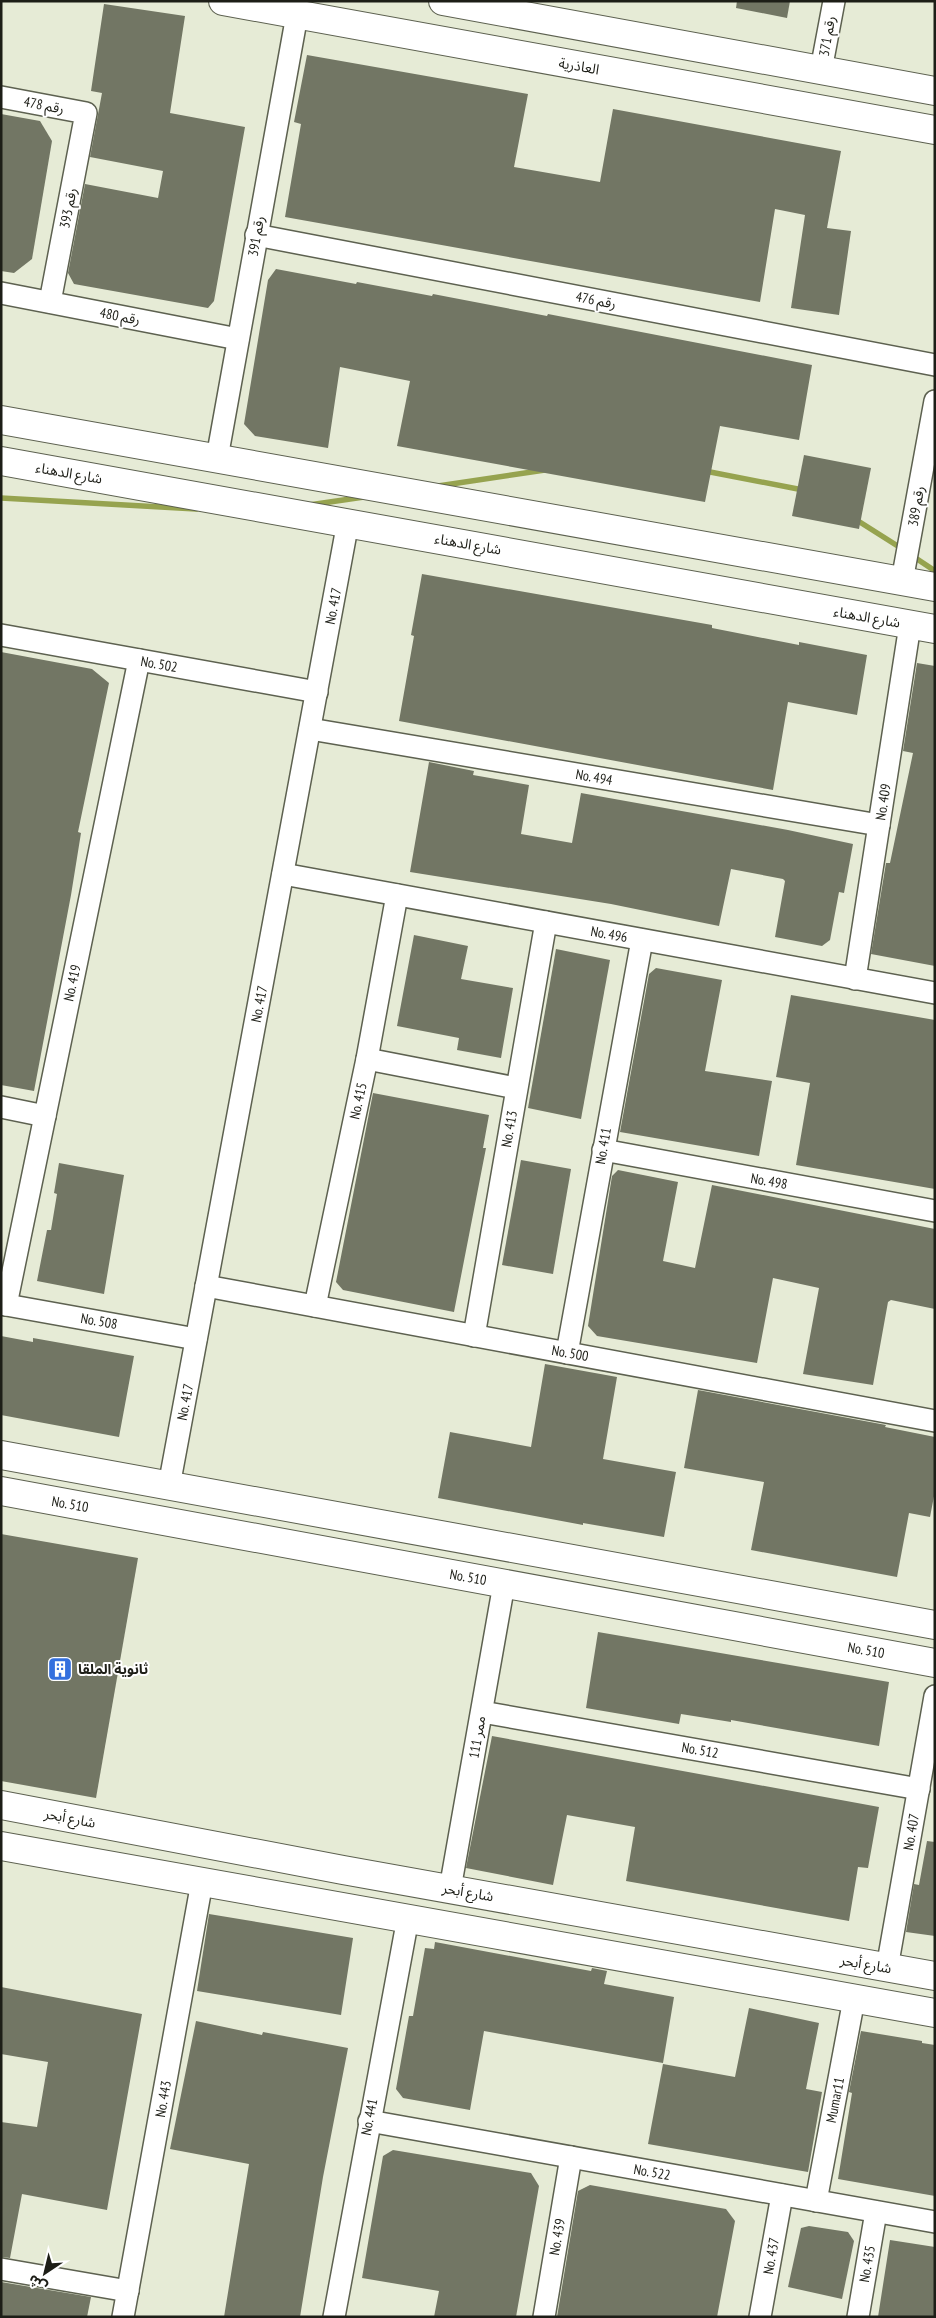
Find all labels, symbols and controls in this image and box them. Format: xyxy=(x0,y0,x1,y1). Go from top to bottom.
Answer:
street label: رقم 371 xyxy=(815,14,841,58)
street label: العاذرية xyxy=(557,54,601,78)
street label: رقم 478 xyxy=(22,92,66,120)
street label: رقم 393 xyxy=(55,186,83,230)
street label: رقم 391 xyxy=(244,214,270,258)
street label: رقم 476 xyxy=(574,287,618,315)
street label: رقم 480 xyxy=(98,303,142,331)
street label: شارع الدهناء xyxy=(34,458,104,490)
street label: رقم 389 xyxy=(904,484,930,528)
street label: شارع الدهناء xyxy=(433,529,503,561)
street label: No. 417 xyxy=(321,586,345,626)
street label: شارع الدهناء xyxy=(832,602,902,634)
street label: No. 502 xyxy=(139,652,179,676)
street label: No. 494 xyxy=(574,765,614,789)
street label: No. 409 xyxy=(871,782,895,822)
street label: No. 496 xyxy=(589,922,629,946)
street label: No. 419 xyxy=(59,963,85,1003)
street label: No. 417 xyxy=(247,984,271,1024)
street label: No. 415 xyxy=(345,1081,371,1121)
street label: No. 413 xyxy=(497,1109,521,1149)
street label: No. 411 xyxy=(591,1126,615,1166)
street label: No. 498 xyxy=(749,1169,789,1193)
street label: No. 508 xyxy=(79,1309,119,1333)
street label: No. 500 xyxy=(550,1341,590,1365)
street label: No. 417 xyxy=(173,1382,197,1422)
street label: No. 510 xyxy=(50,1492,90,1516)
street label: No. 510 xyxy=(448,1565,488,1589)
street label: No. 510 xyxy=(846,1638,886,1662)
building icon: ثانوية الملقا xyxy=(47,1656,73,1682)
place label: ثانوية الملقا xyxy=(78,1660,149,1678)
street label: ممر 111 xyxy=(464,1714,490,1760)
street label: No. 512 xyxy=(680,1738,720,1762)
street label: شارع أبحر xyxy=(42,1804,97,1834)
street label: No. 407 xyxy=(899,1812,923,1852)
street label: شارع أبحر xyxy=(440,1878,495,1907)
street label: شارع أبحر xyxy=(838,1950,893,1979)
street label: Mumar11 xyxy=(822,2076,848,2124)
street label: No. 443 xyxy=(151,2079,175,2119)
street label: No. 441 xyxy=(357,2097,381,2137)
street label: No. 522 xyxy=(632,2160,672,2184)
street label: No. 439 xyxy=(545,2217,569,2257)
street label: No. 437 xyxy=(759,2236,783,2276)
street label: No. 435 xyxy=(855,2244,879,2284)
north arrow xyxy=(20,2248,70,2298)
text: ش xyxy=(25,2271,51,2297)

